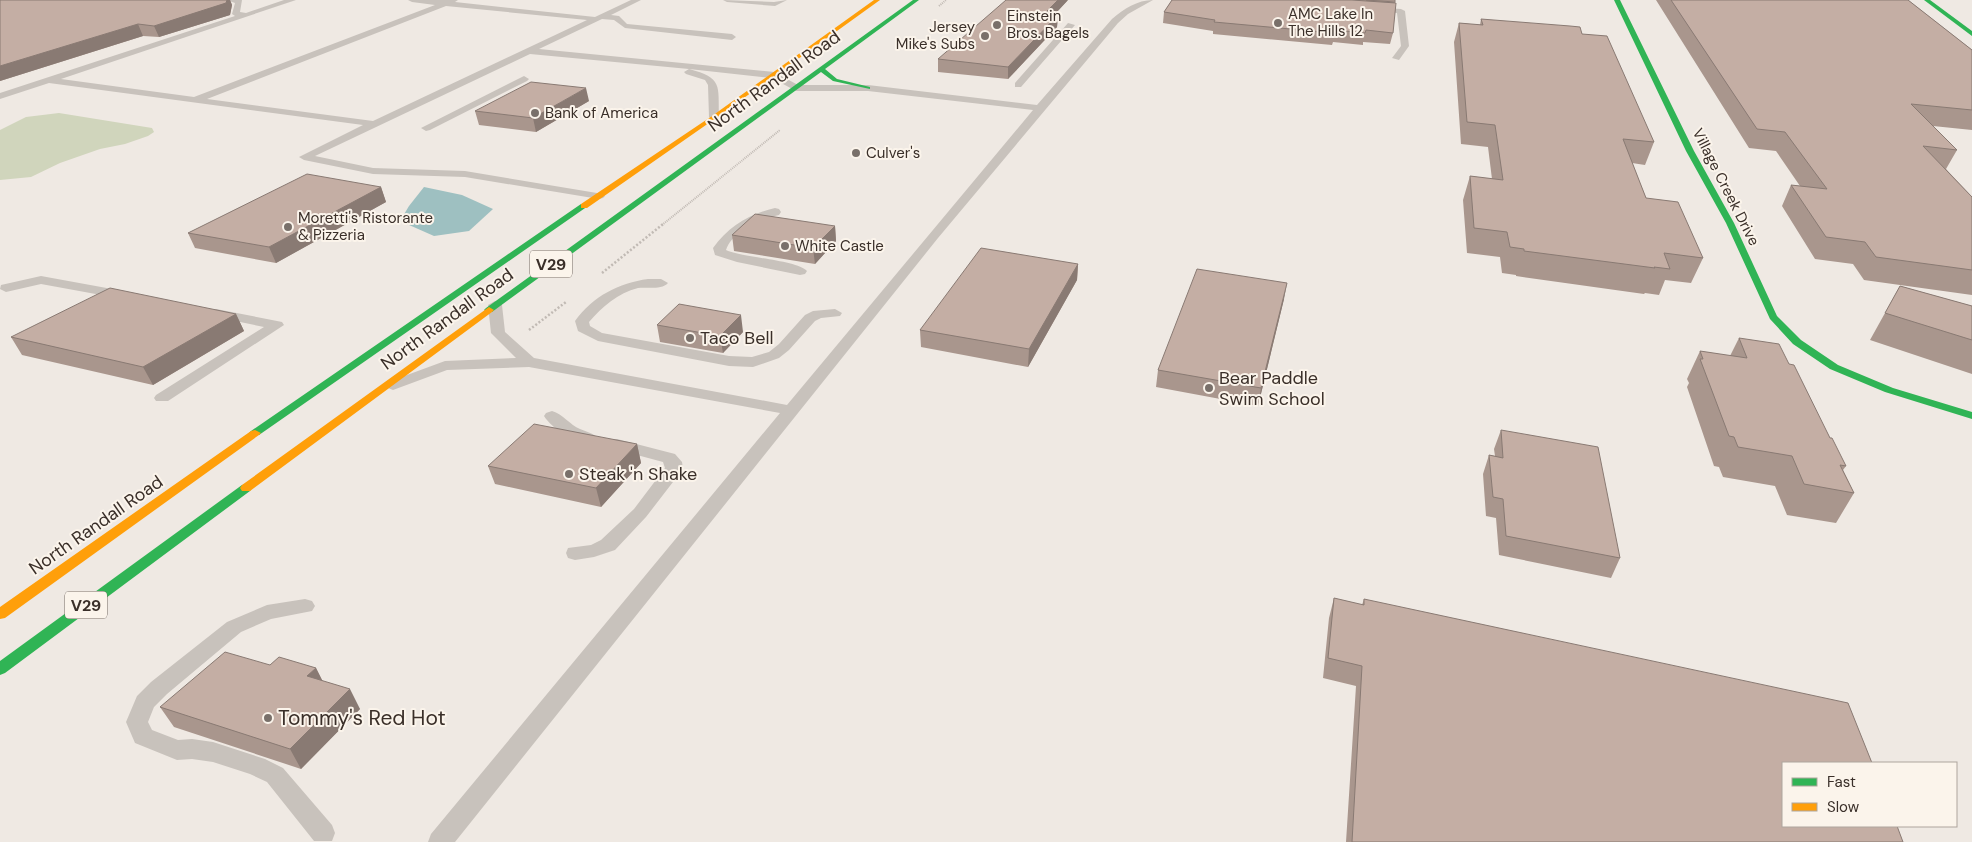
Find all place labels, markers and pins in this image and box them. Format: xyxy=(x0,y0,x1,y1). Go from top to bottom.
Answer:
place label: AMC Lake In The Hills 12 xyxy=(1288,4,1373,41)
place label: Einstein Bros. Bagels xyxy=(1007,6,1089,43)
place label: Jersey Mike's Subs xyxy=(896,17,976,54)
marker: AMC Lake In The Hills 12 xyxy=(1272,17,1284,29)
marker: Einstein Bros. Bagels xyxy=(991,19,1003,31)
marker: Jersey Mike's Subs xyxy=(979,30,991,42)
place label: Bank of America xyxy=(545,103,658,123)
marker: Bank of America xyxy=(529,107,541,119)
place label: Culver's xyxy=(866,143,920,163)
marker: Culver's xyxy=(850,147,862,159)
place label: Moretti's Ristorante & Pizzeria xyxy=(298,208,433,245)
marker: Moretti's Ristorante & Pizzeria xyxy=(282,221,294,233)
place label: White Castle xyxy=(795,236,884,256)
marker: White Castle xyxy=(779,240,791,252)
place label: Taco Bell xyxy=(700,326,773,350)
marker: Taco Bell xyxy=(684,332,696,344)
place label: Bear Paddle Swim School xyxy=(1219,366,1325,411)
marker: Bear Paddle Swim School xyxy=(1203,382,1215,394)
place label: Steak 'n Shake xyxy=(579,462,697,486)
marker: Steak 'n Shake xyxy=(563,468,575,480)
place label: Tommy's Red Hot xyxy=(278,704,446,732)
marker: Tommy's Red Hot xyxy=(262,712,274,724)

